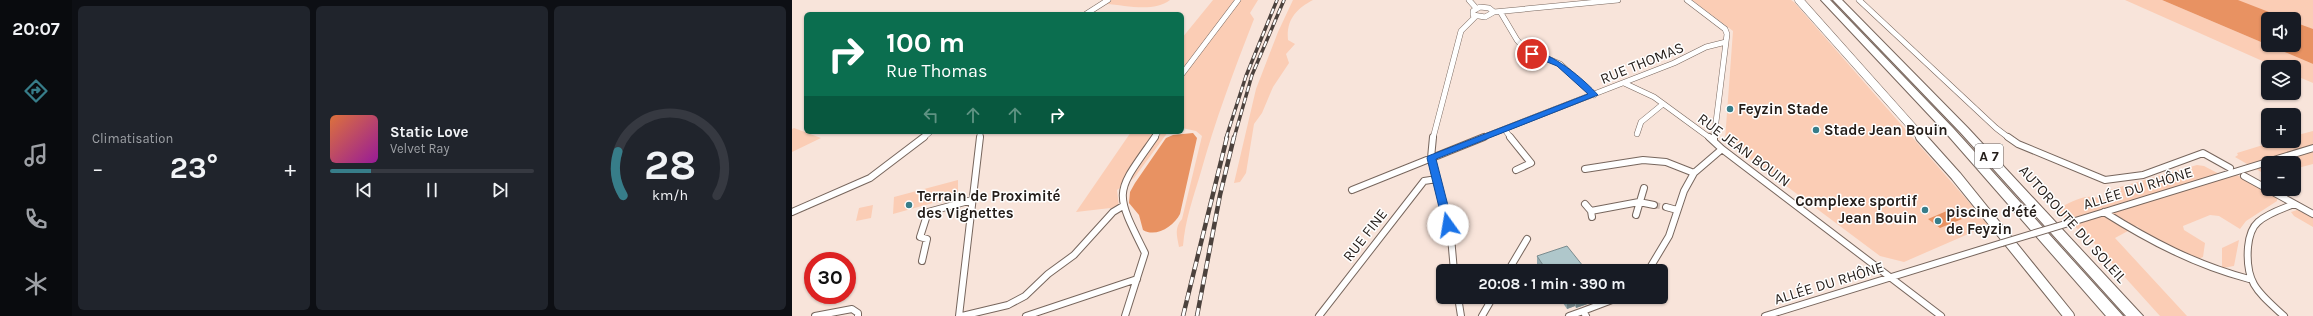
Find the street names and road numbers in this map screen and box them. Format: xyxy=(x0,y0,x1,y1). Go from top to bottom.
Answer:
street label: RUE THOMAS xyxy=(1598,38,1686,88)
street label: RUE JEAN BOUIN xyxy=(1694,109,1794,191)
road number: A 7 xyxy=(1975,144,2003,168)
street label: AUTOROUTE DU SOLEIL xyxy=(2015,161,2131,287)
street label: ALLÉE DU RHÔNE xyxy=(2081,163,2195,213)
street label: RUE FINE xyxy=(1339,205,1391,265)
street label: ALLÉE DU RHÔNE xyxy=(1772,258,1886,308)

